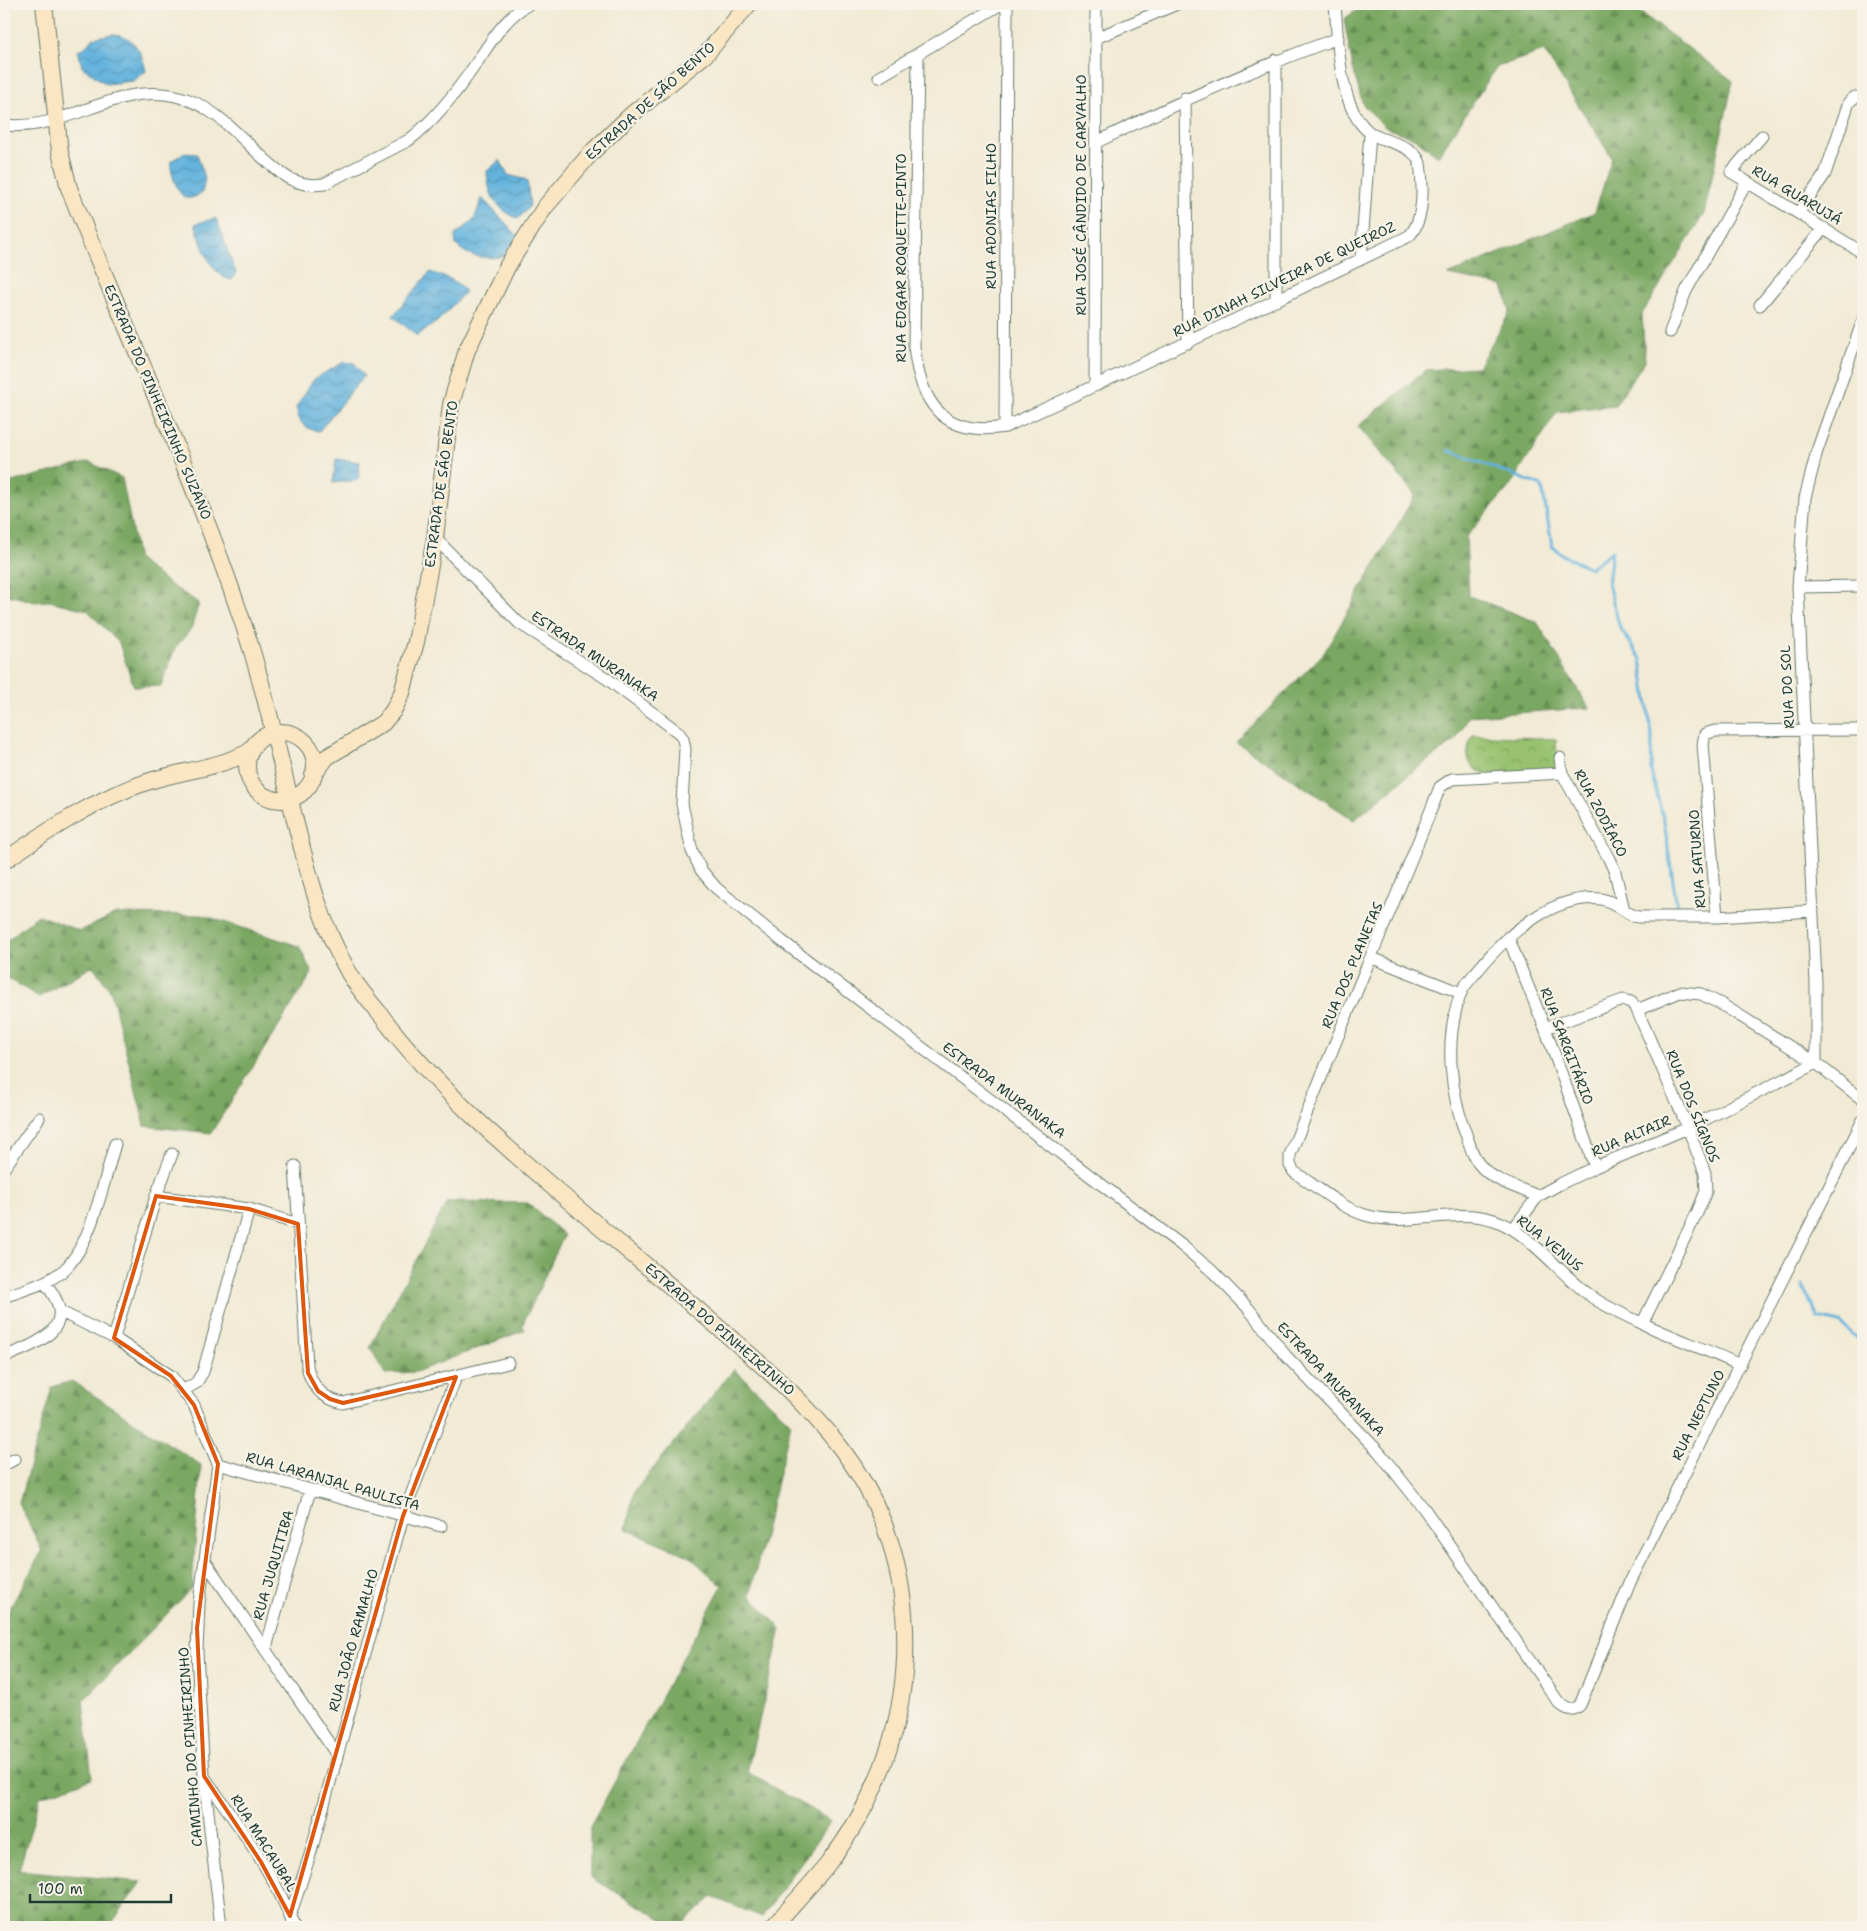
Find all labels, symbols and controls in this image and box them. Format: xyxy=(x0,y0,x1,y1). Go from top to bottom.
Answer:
street label: ESTRADA DE SÃO BENTO xyxy=(581,37,719,164)
street label: RUA JOSÉ CÂNDIDO DE CARVALHO xyxy=(1072,74,1090,316)
street label: RUA ADONIAS FILHO xyxy=(982,143,1000,289)
street label: RUA EDGAR ROQUETTE-PINTO xyxy=(892,153,910,363)
street label: RUA GUARUJÁ xyxy=(1749,161,1845,229)
street label: RUA DINAH SILVEIRA DE QUEIROZ xyxy=(1170,217,1399,341)
street label: ESTRADA DO PINHEIRINHO SUZANO xyxy=(100,282,216,522)
street label: ESTRADA DE SÃO BENTO xyxy=(419,399,462,569)
street label: ESTRADA MURANAKA xyxy=(528,607,662,705)
street label: RUA DO SOL xyxy=(1776,645,1798,729)
street label: RUA ZODÍACO xyxy=(1570,766,1632,860)
street label: RUA SATURNO xyxy=(1685,809,1709,909)
street label: RUA DOS PLANETAS xyxy=(1317,899,1387,1031)
street label: RUA SARGITÁRIO xyxy=(1536,985,1598,1107)
street label: ESTRADA MURANAKA xyxy=(939,1038,1069,1142)
street label: RUA DOS SÍGNOS xyxy=(1662,1047,1724,1165)
street label: RUA ALTAIR xyxy=(1589,1111,1674,1161)
street label: RUA VENUS xyxy=(1513,1211,1587,1275)
street label: ESTRADA DO PINHEIRINHO xyxy=(641,1259,799,1399)
street label: ESTRADA MURANAKA xyxy=(1273,1318,1389,1440)
street label: RUA NEPTUNO xyxy=(1667,1367,1729,1463)
street label: RUA LARANJAL PAULISTA xyxy=(244,1448,422,1514)
street label: RUA JUQUITIBA xyxy=(249,1508,297,1622)
street label: RUA JOÃO RAMALHO xyxy=(323,1566,382,1714)
street label: CAMINHO DO PINHEIRINHO xyxy=(174,1647,206,1847)
street label: RUA MACAUBAL xyxy=(227,1791,301,1895)
scale bar xyxy=(30,1871,171,1903)
text: 100 m xyxy=(38,1879,83,1899)

